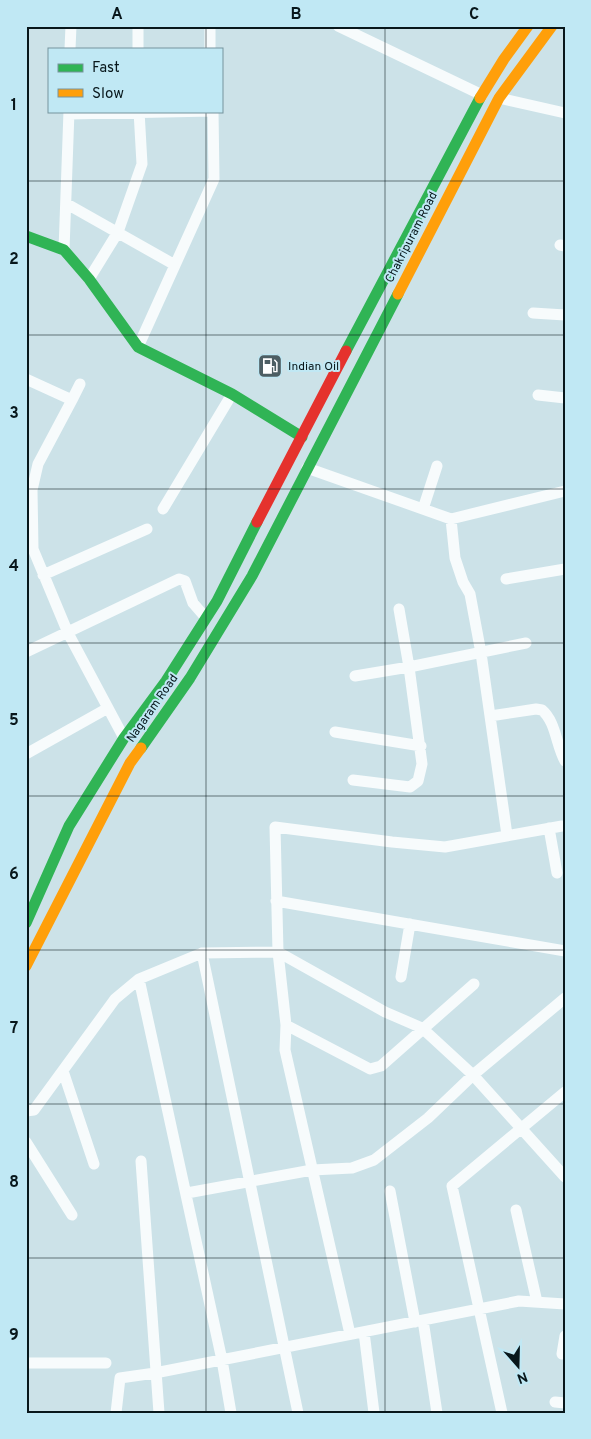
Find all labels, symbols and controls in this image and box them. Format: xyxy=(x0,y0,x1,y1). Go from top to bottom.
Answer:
text: A xyxy=(111,5,123,25)
text: B xyxy=(290,5,302,25)
text: C xyxy=(469,5,479,25)
legend xyxy=(48,48,222,112)
text: Fast xyxy=(92,59,120,78)
text: Slow xyxy=(92,85,124,104)
text: 1 xyxy=(11,96,17,116)
street label: Chakripuram Road xyxy=(382,189,442,286)
text: 2 xyxy=(9,250,19,270)
fuel station icon: Indian Oil xyxy=(257,353,283,379)
place label: Indian Oil xyxy=(288,359,339,375)
text: 3 xyxy=(9,404,19,424)
text: 4 xyxy=(9,557,19,577)
street label: Nagaram Road xyxy=(123,671,182,746)
text: 5 xyxy=(9,711,19,731)
text: 6 xyxy=(9,865,19,885)
text: 7 xyxy=(10,1019,18,1039)
text: 8 xyxy=(9,1173,19,1193)
text: 9 xyxy=(9,1326,19,1346)
north arrow xyxy=(494,1342,544,1392)
text: N xyxy=(514,1367,530,1387)

